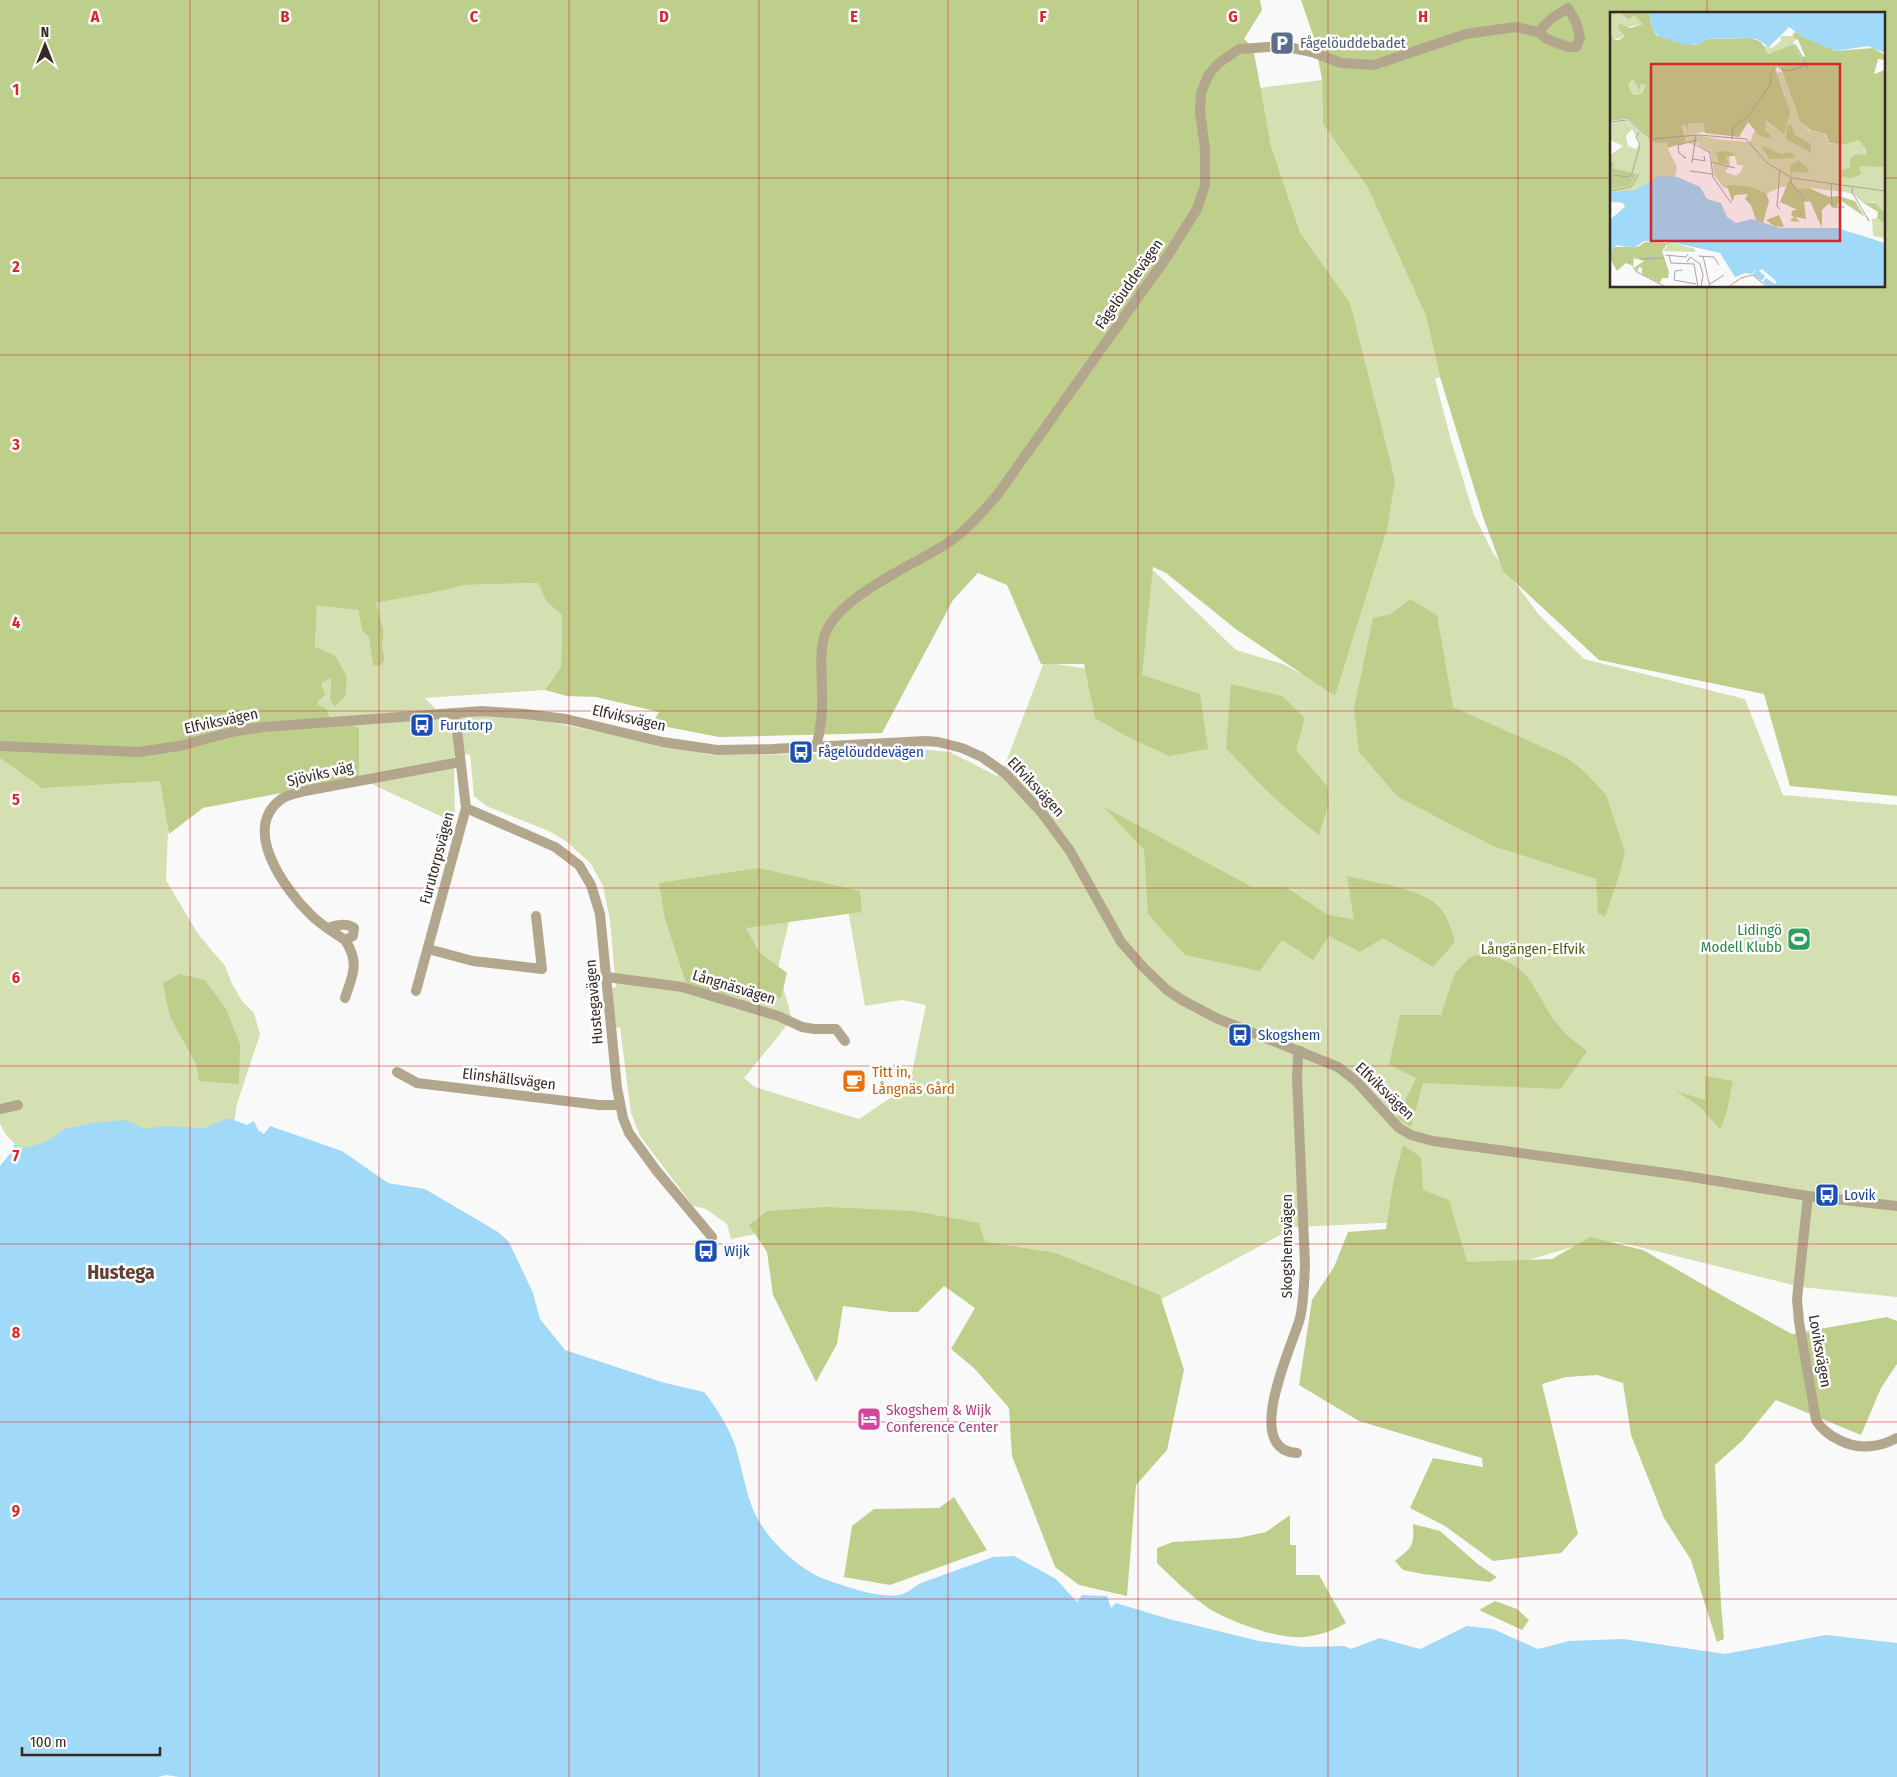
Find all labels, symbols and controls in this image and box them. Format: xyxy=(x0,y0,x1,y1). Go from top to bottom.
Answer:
text: A xyxy=(90,7,100,26)
text: B xyxy=(281,7,290,26)
text: C xyxy=(470,7,479,26)
text: D xyxy=(659,7,669,26)
text: E xyxy=(850,7,858,26)
text: F xyxy=(1039,7,1047,26)
text: G xyxy=(1228,7,1238,26)
text: H xyxy=(1418,7,1428,26)
inset map xyxy=(1610,12,1884,288)
north arrow xyxy=(20,20,70,70)
text: N xyxy=(41,24,49,41)
parking icon: Fågelöuddebadet xyxy=(1269,30,1295,56)
place label: Fågelöuddebadet xyxy=(1300,34,1406,52)
text: 1 xyxy=(13,80,19,99)
street label: Fågelöuddevägen xyxy=(1091,235,1167,333)
text: 2 xyxy=(11,257,20,276)
text: 3 xyxy=(11,435,20,454)
text: 4 xyxy=(12,613,20,632)
street label: Elfviksvägen xyxy=(591,701,667,735)
street label: Elfviksvägen xyxy=(183,704,259,738)
bus stop icon: Furutorp xyxy=(409,712,435,738)
place label: Furutorp xyxy=(440,716,493,734)
bus stop icon: Fågelöuddevägen xyxy=(788,739,814,765)
place label: Fågelöuddevägen xyxy=(818,743,924,761)
street label: Elfviksvägen xyxy=(1004,753,1068,821)
street label: Sjöviks väg xyxy=(285,758,355,790)
text: 5 xyxy=(12,790,20,809)
street label: Furutorpsvägen xyxy=(416,810,458,906)
place label: Lidingö Modell Klubb xyxy=(1701,921,1782,956)
sports icon: Lidingö Modell Klubb xyxy=(1786,926,1812,952)
park label: Långängen-Elfvik xyxy=(1481,940,1585,958)
street label: Hustegavägen xyxy=(581,959,607,1045)
street label: Långnäsvägen xyxy=(690,966,778,1008)
text: 6 xyxy=(12,968,20,987)
bus stop icon: Skogshem xyxy=(1227,1022,1253,1048)
place label: Skogshem xyxy=(1258,1026,1320,1044)
street label: Elfviksvägen xyxy=(1352,1059,1418,1123)
place label: Titt in, Långnäs Gård xyxy=(872,1063,955,1098)
street label: Elinshällsvägen xyxy=(461,1064,557,1094)
cafe icon: Titt in, Långnäs Gård xyxy=(841,1068,867,1094)
text: 7 xyxy=(13,1146,20,1165)
bus stop icon: Lovik xyxy=(1814,1182,1840,1208)
place label: Lovik xyxy=(1844,1186,1876,1204)
street label: Skogshemsvägen xyxy=(1278,1194,1296,1298)
bus stop icon: Wijk xyxy=(693,1238,719,1264)
place label: Wijk xyxy=(724,1242,750,1260)
district label: Hustega xyxy=(87,1260,155,1284)
street label: Loviksvägen xyxy=(1805,1313,1835,1389)
text: 8 xyxy=(12,1323,21,1342)
place label: Skogshem & Wijk Conference Center xyxy=(886,1401,999,1436)
hotel icon: Skogshem & Wijk Conference Center xyxy=(856,1406,882,1432)
text: 9 xyxy=(12,1501,20,1520)
scale bar xyxy=(22,1724,160,1756)
text: 100 m xyxy=(30,1733,67,1751)

